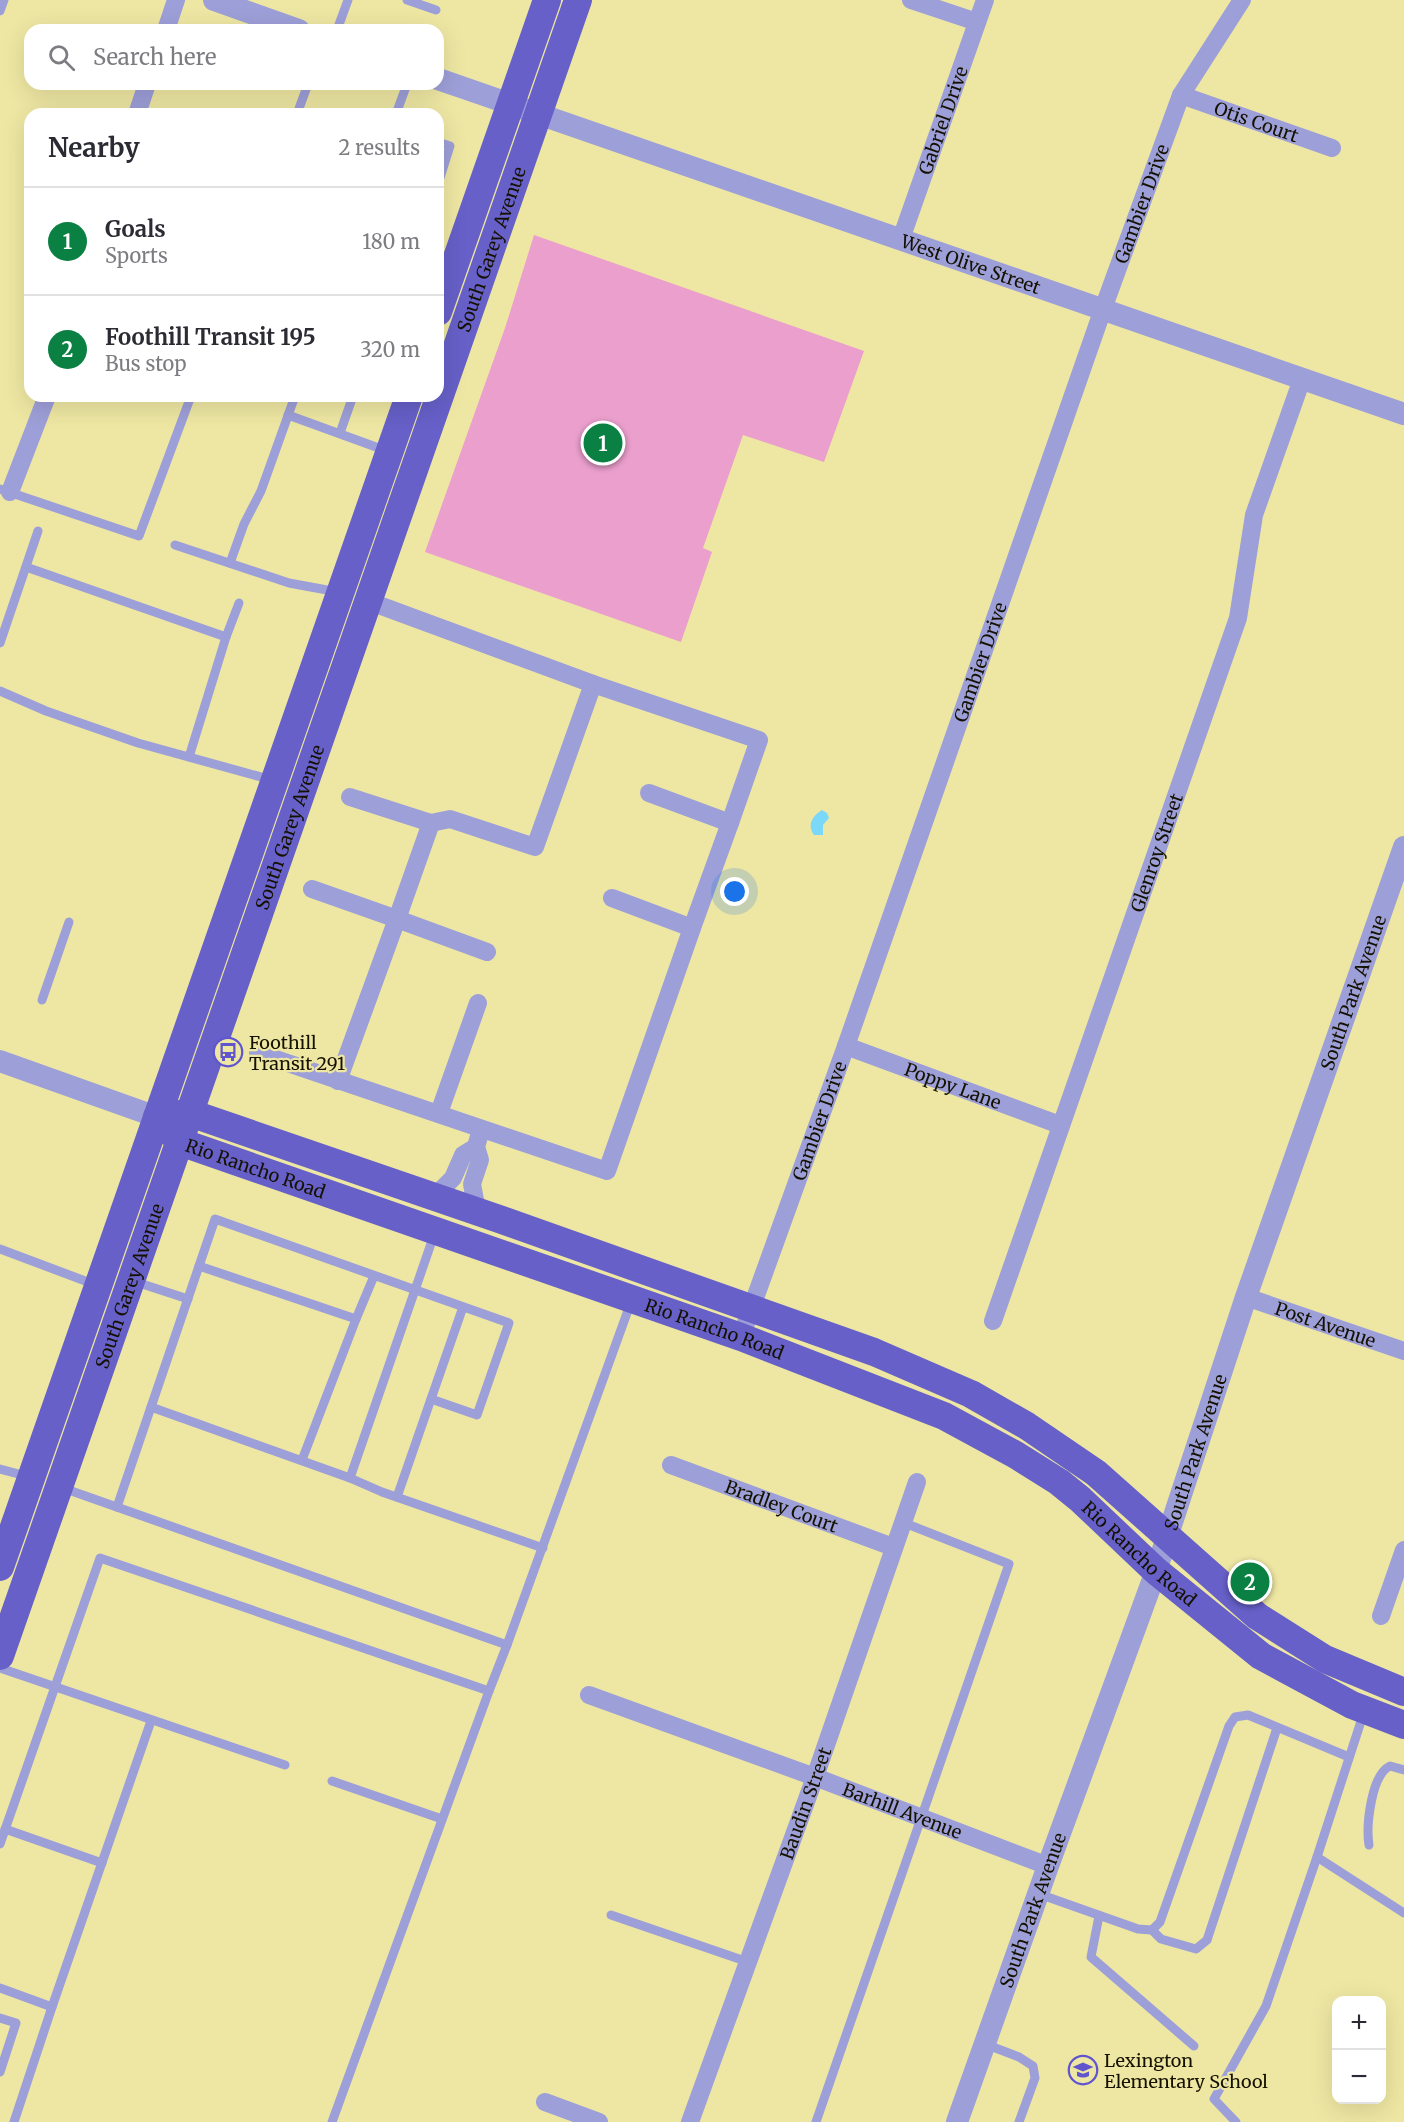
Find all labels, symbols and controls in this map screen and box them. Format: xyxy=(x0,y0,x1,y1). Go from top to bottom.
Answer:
search box xyxy=(24,24,444,90)
icon: search xyxy=(45,41,78,74)
text: Search here xyxy=(93,43,216,71)
street label: Gabriel Drive xyxy=(913,63,972,177)
street label: Otis Court xyxy=(1211,96,1302,147)
text: Nearby xyxy=(48,131,140,164)
text: 2 results xyxy=(338,135,420,160)
street label: Gambier Drive xyxy=(1109,141,1174,267)
street label: South Garey Avenue xyxy=(452,164,530,335)
text: Goals xyxy=(105,215,166,243)
text: 1 xyxy=(63,229,72,254)
text: 180 m xyxy=(362,229,420,254)
street label: West Olive Street xyxy=(897,229,1044,299)
text: Sports xyxy=(105,243,168,268)
text: Foothill Transit 195 xyxy=(105,323,316,351)
text: 2 xyxy=(62,337,73,362)
text: 320 m xyxy=(360,337,420,362)
text: Bus stop xyxy=(105,351,187,376)
pin: 1 xyxy=(584,420,622,466)
street label: Gambier Drive xyxy=(948,599,1011,725)
street label: South Garey Avenue xyxy=(250,741,329,913)
street label: Glenroy Street xyxy=(1125,790,1188,915)
your location xyxy=(720,877,749,906)
street label: South Park Avenue xyxy=(1315,912,1391,1073)
place label: Foothill Transit 291 xyxy=(249,1031,345,1075)
bus stop icon: Foothill Transit 291 xyxy=(212,1036,244,1068)
street label: Poppy Lane xyxy=(901,1057,1004,1114)
street label: Gambier Drive xyxy=(787,1058,851,1184)
street label: Rio Rancho Road xyxy=(183,1133,329,1203)
street label: South Garey Avenue xyxy=(90,1200,169,1372)
street label: Rio Rancho Road xyxy=(642,1293,788,1364)
street label: Post Avenue xyxy=(1272,1296,1379,1352)
street label: South Park Avenue xyxy=(1159,1371,1231,1533)
street label: Bradley Court xyxy=(722,1475,841,1537)
street label: Rio Rancho Road xyxy=(1077,1496,1202,1611)
pin: 2 xyxy=(1230,1560,1270,1604)
street label: Baudin Street xyxy=(775,1744,836,1862)
street label: Barhill Avenue xyxy=(839,1777,965,1844)
street label: South Park Avenue xyxy=(994,1829,1071,1991)
map controls xyxy=(1332,1996,1386,2104)
button: + xyxy=(1332,1996,1386,2050)
place label: Lexington Elementary School xyxy=(1104,2049,1268,2093)
button: − xyxy=(1332,2050,1386,2104)
school or university icon: Lexington Elementary School xyxy=(1067,2054,1099,2086)

